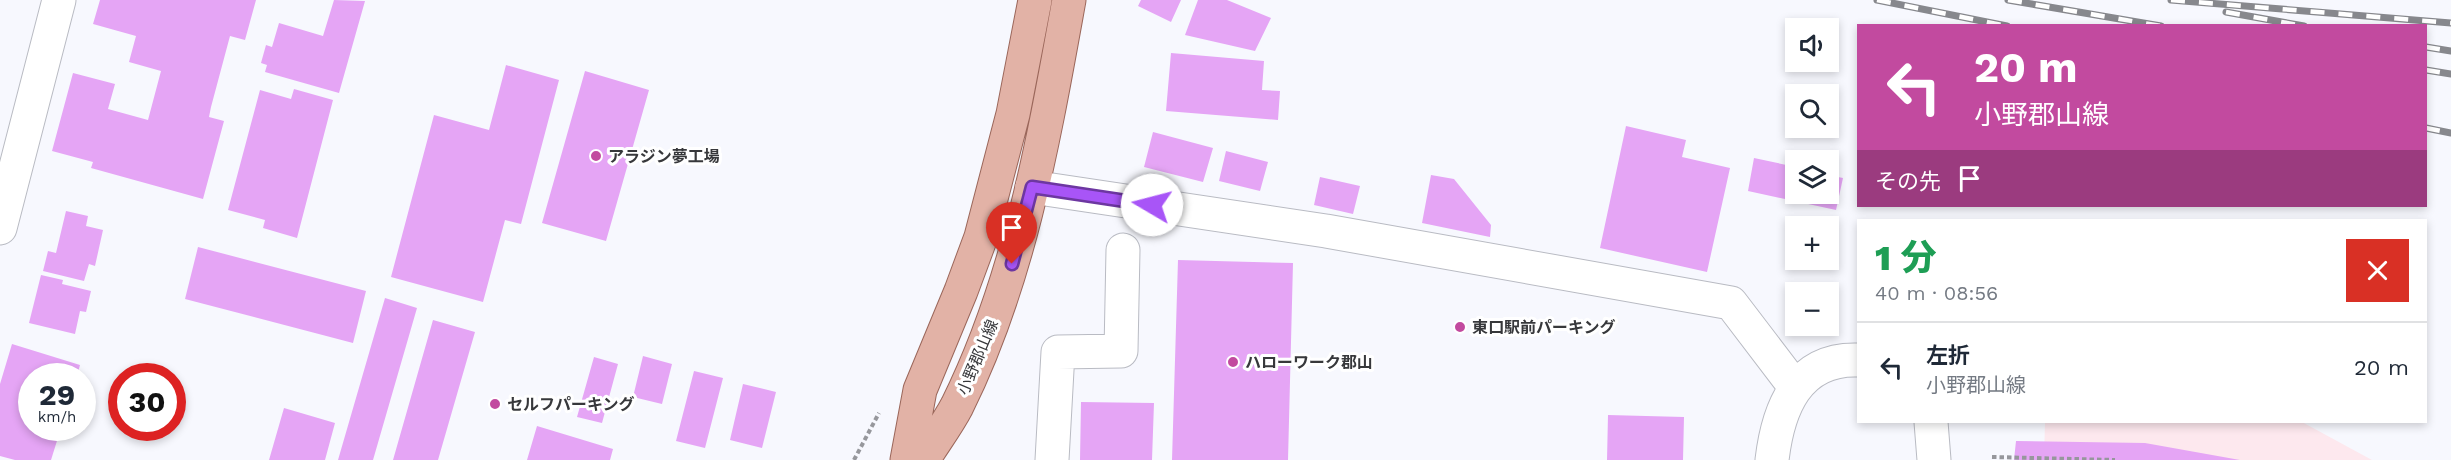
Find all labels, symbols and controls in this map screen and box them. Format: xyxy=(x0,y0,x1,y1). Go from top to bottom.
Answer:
map controls xyxy=(1785,18,1839,336)
button: sound xyxy=(1785,18,1839,72)
text: 20 m xyxy=(1974,43,2078,92)
icon: left xyxy=(1875,48,1953,126)
button: search xyxy=(1785,84,1839,138)
text: 小野郡山線 xyxy=(1974,99,2109,131)
place label: アラジン夢工場 xyxy=(608,147,720,166)
marker: アラジン夢工場 xyxy=(589,149,603,163)
button: layers xyxy=(1785,150,1839,204)
icon: arrive xyxy=(1953,162,1986,195)
text: その先 xyxy=(1875,169,1941,194)
position arrow xyxy=(1120,173,1184,237)
pin xyxy=(986,202,1037,264)
icon: arrive xyxy=(995,211,1028,244)
button: + xyxy=(1785,216,1839,270)
text: 1 分 xyxy=(1875,237,1937,279)
button: close xyxy=(2346,239,2409,302)
text: 40 m · 08:56 xyxy=(1875,281,1998,305)
button: − xyxy=(1785,282,1839,336)
street label: 小野郡山線 xyxy=(953,317,1002,398)
place label: 東口駅前パーキング xyxy=(1472,318,1616,337)
marker: 東口駅前パーキング xyxy=(1453,320,1467,334)
text: 左折 xyxy=(1926,343,1970,368)
icon: left xyxy=(1875,351,1908,384)
place label: ハローワーク郡山 xyxy=(1245,353,1373,372)
marker: ハローワーク郡山 xyxy=(1226,355,1240,369)
text: 20 m xyxy=(2354,355,2409,380)
speed limit sign: 30 xyxy=(108,363,186,441)
text: 小野郡山線 xyxy=(1926,373,2026,397)
text: 29 xyxy=(39,377,75,412)
place label: セルフパーキング xyxy=(507,395,635,414)
marker: セルフパーキング xyxy=(488,397,502,411)
text: km/h xyxy=(38,408,76,426)

